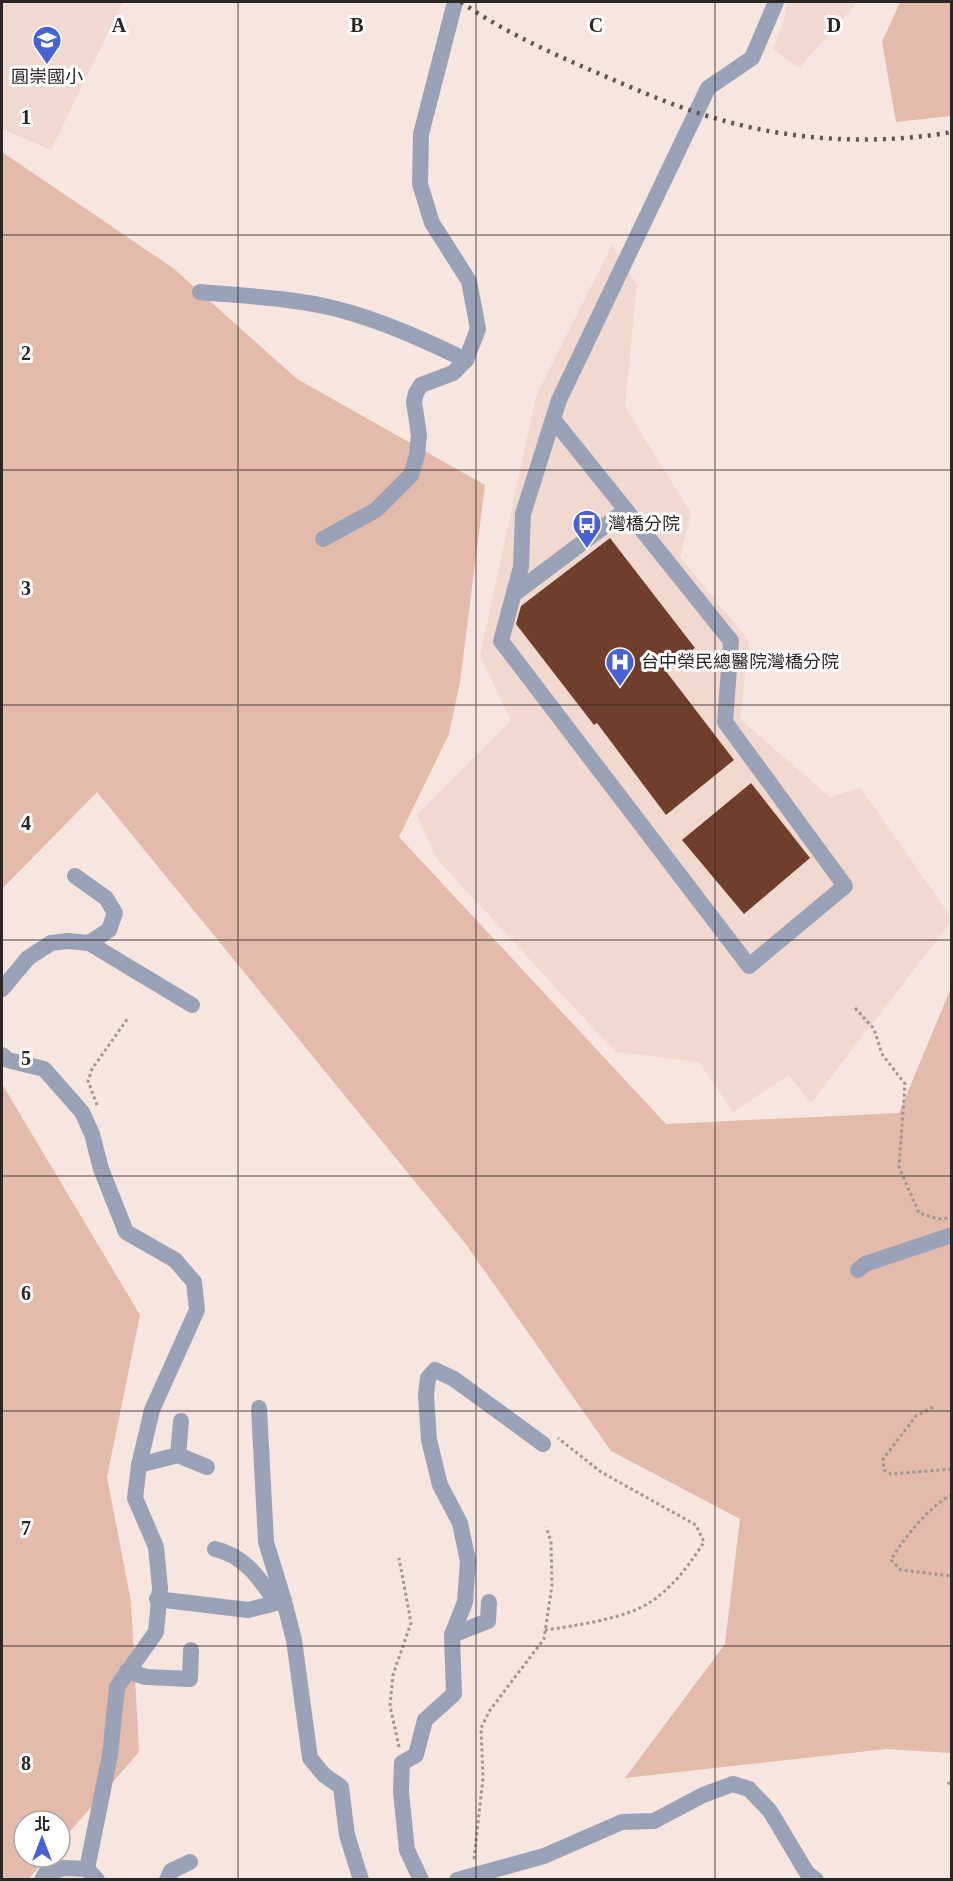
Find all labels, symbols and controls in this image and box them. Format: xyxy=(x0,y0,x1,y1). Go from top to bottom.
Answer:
text: A xyxy=(112,14,127,36)
text: B xyxy=(350,14,364,36)
text: C xyxy=(589,14,603,36)
text: D xyxy=(827,14,841,36)
school or university icon: 圓崇國小 xyxy=(31,24,63,66)
place label: 圓崇國小 xyxy=(11,67,83,87)
text: 1 xyxy=(21,106,31,128)
text: 2 xyxy=(21,342,31,364)
bus stop icon: 灣橋分院 xyxy=(571,508,603,550)
place label: 灣橋分院 xyxy=(608,514,680,534)
text: 3 xyxy=(21,577,31,599)
hospital icon: 台中榮民總醫院灣橋分院 xyxy=(604,646,636,688)
place label: 台中榮民總醫院灣橋分院 xyxy=(641,652,839,672)
text: 4 xyxy=(21,812,31,834)
text: 5 xyxy=(21,1047,31,1069)
text: 6 xyxy=(21,1282,31,1304)
text: 7 xyxy=(21,1517,31,1539)
text: 8 xyxy=(21,1752,31,1774)
north arrow xyxy=(12,1809,72,1869)
text: 北 xyxy=(34,1816,50,1833)

